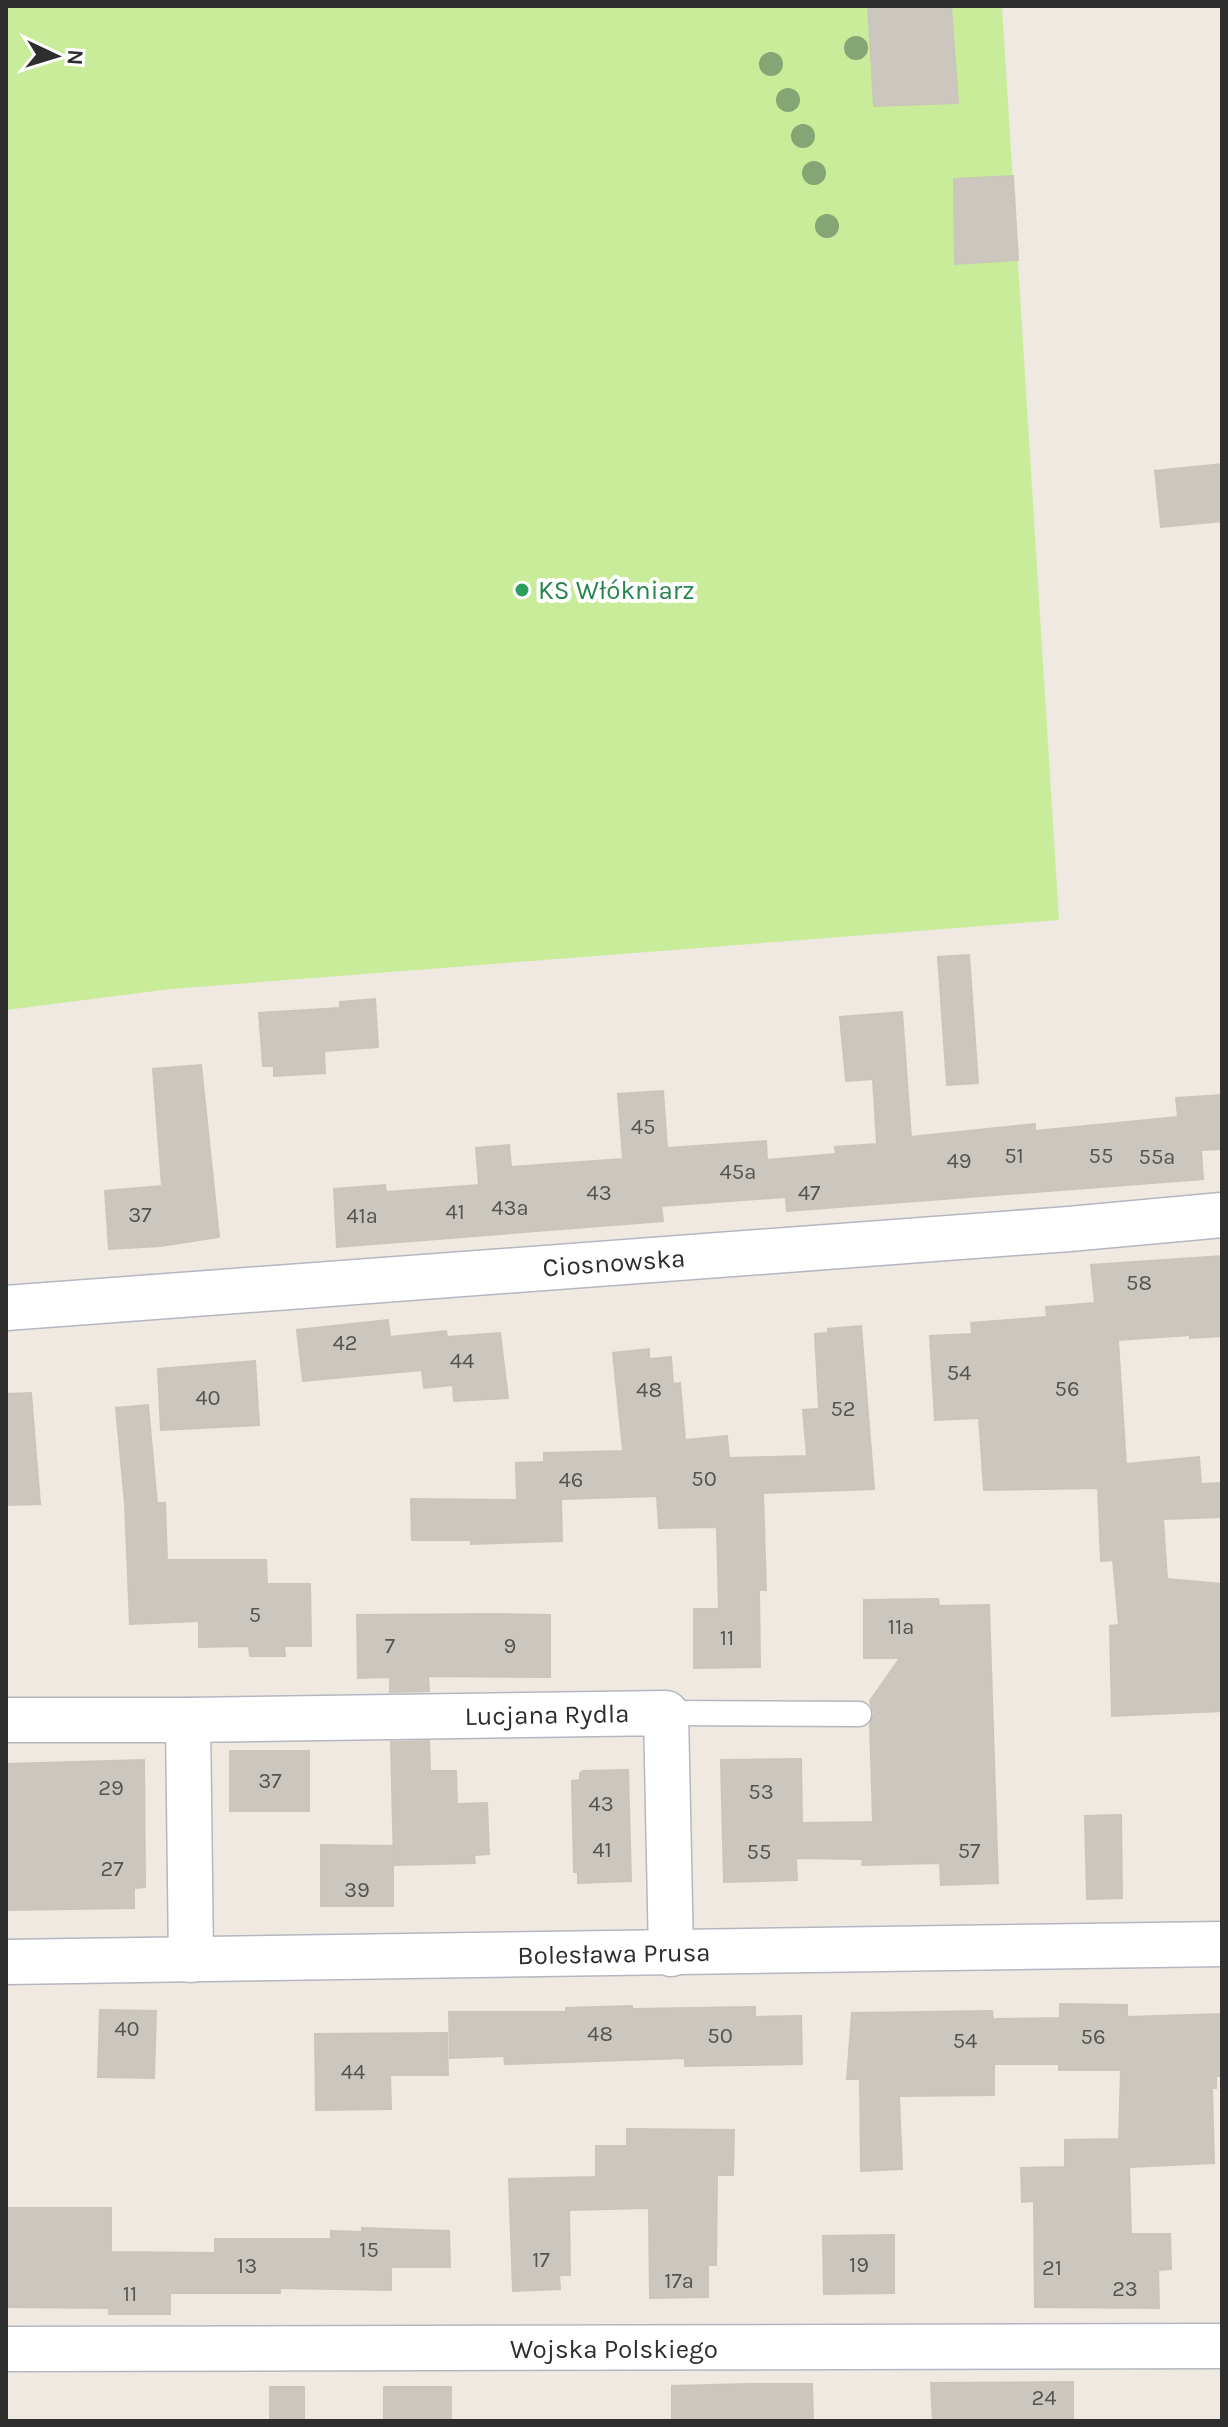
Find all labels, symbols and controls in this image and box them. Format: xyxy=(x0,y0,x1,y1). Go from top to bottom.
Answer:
north arrow xyxy=(16,16,96,96)
text: N xyxy=(61,49,88,66)
place label: KS Włókniarz xyxy=(538,575,695,606)
marker: KS Włókniarz xyxy=(513,581,531,599)
house number: 45 xyxy=(631,1114,655,1140)
house number: 51 xyxy=(1004,1143,1024,1169)
house number: 55 xyxy=(1089,1143,1113,1169)
house number: 55a xyxy=(1139,1144,1175,1170)
house number: 49 xyxy=(946,1148,972,1174)
house number: 45a xyxy=(720,1159,756,1185)
house number: 43 xyxy=(586,1180,612,1206)
house number: 47 xyxy=(798,1180,820,1206)
house number: 43a xyxy=(491,1195,529,1221)
house number: 41 xyxy=(445,1199,465,1225)
house number: 37 xyxy=(128,1202,152,1228)
house number: 41a xyxy=(346,1203,378,1229)
street label: Ciosnowska xyxy=(542,1243,686,1283)
house number: 58 xyxy=(1126,1270,1152,1296)
house number: 42 xyxy=(332,1330,358,1356)
house number: 44 xyxy=(450,1348,474,1374)
house number: 54 xyxy=(947,1360,971,1386)
house number: 56 xyxy=(1054,1376,1080,1402)
house number: 48 xyxy=(636,1377,662,1403)
house number: 40 xyxy=(195,1385,221,1411)
house number: 52 xyxy=(830,1396,856,1422)
house number: 50 xyxy=(691,1466,717,1492)
house number: 46 xyxy=(559,1467,583,1493)
house number: 5 xyxy=(249,1602,261,1628)
house number: 11a xyxy=(888,1614,914,1640)
house number: 11 xyxy=(720,1625,734,1651)
house number: 7 xyxy=(385,1633,395,1659)
house number: 9 xyxy=(504,1633,516,1659)
street label: Lucjana Rydla xyxy=(464,1698,630,1732)
house number: 37 xyxy=(258,1768,282,1794)
house number: 29 xyxy=(98,1775,124,1801)
house number: 53 xyxy=(748,1779,774,1805)
house number: 43 xyxy=(588,1791,614,1817)
house number: 41 xyxy=(592,1837,612,1863)
house number: 57 xyxy=(958,1838,980,1864)
house number: 55 xyxy=(747,1839,771,1865)
house number: 27 xyxy=(100,1856,124,1882)
house number: 39 xyxy=(344,1877,370,1903)
street label: Bolesława Prusa xyxy=(517,1937,711,1971)
house number: 40 xyxy=(114,2016,140,2042)
house number: 48 xyxy=(587,2021,613,2047)
house number: 50 xyxy=(707,2023,733,2049)
house number: 56 xyxy=(1080,2024,1106,2050)
house number: 54 xyxy=(953,2028,977,2054)
house number: 44 xyxy=(341,2059,365,2085)
house number: 15 xyxy=(359,2237,379,2263)
house number: 17 xyxy=(532,2247,550,2273)
house number: 19 xyxy=(849,2252,869,2278)
house number: 13 xyxy=(237,2253,257,2279)
house number: 21 xyxy=(1042,2255,1062,2281)
house number: 17a xyxy=(664,2268,694,2294)
house number: 23 xyxy=(1112,2276,1138,2302)
house number: 11 xyxy=(123,2281,137,2307)
street label: Wojska Polskiego xyxy=(510,2334,718,2365)
house number: 24 xyxy=(1031,2385,1057,2411)

